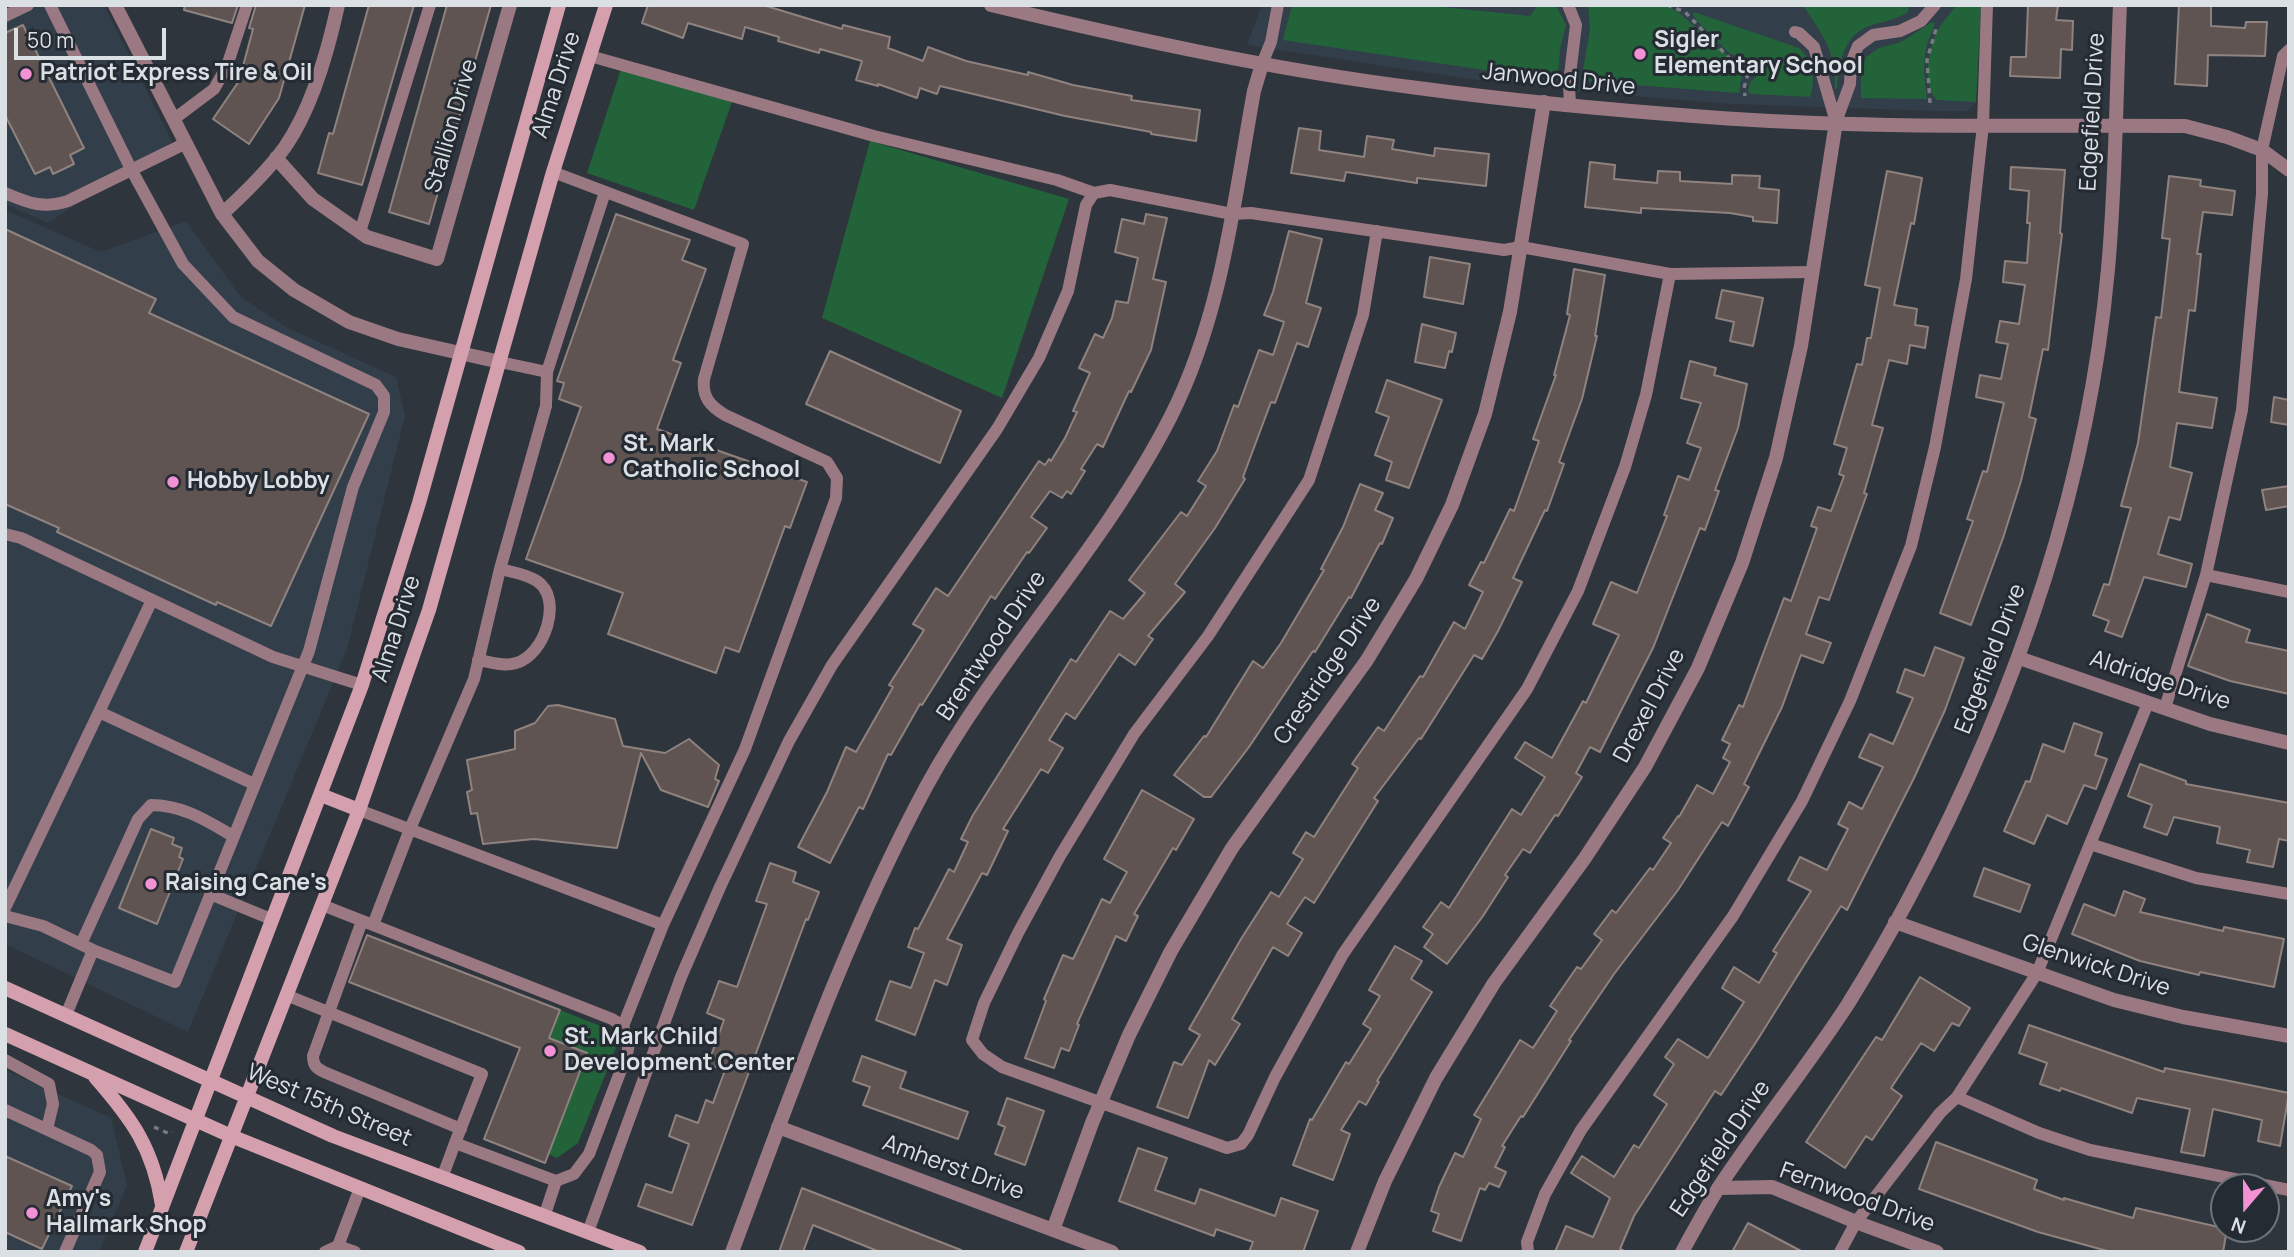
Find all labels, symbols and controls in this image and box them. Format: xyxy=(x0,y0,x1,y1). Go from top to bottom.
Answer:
scale bar xyxy=(18,14,170,58)
text: 50 m xyxy=(27,26,74,54)
place label: Sigler Elementary School xyxy=(1654,27,1863,81)
street label: Alma Drive xyxy=(527,28,587,142)
street label: Edgefield Drive xyxy=(2075,32,2111,192)
marker: Sigler Elementary School xyxy=(1632,46,1648,62)
street label: Stallion Drive xyxy=(420,56,484,196)
street label: Janwood Drive xyxy=(1481,58,1637,102)
place label: Patriot Express Tire & Oil xyxy=(40,60,313,88)
marker: Patriot Express Tire & Oil xyxy=(18,66,34,82)
place label: St. Mark Catholic School xyxy=(623,431,800,485)
marker: St. Mark Catholic School xyxy=(601,450,617,466)
place label: Hobby Lobby xyxy=(187,468,330,496)
marker: Hobby Lobby xyxy=(165,474,181,490)
street label: Brentwood Drive xyxy=(932,566,1052,726)
street label: Alma Drive xyxy=(367,572,427,686)
street label: Edgefield Drive xyxy=(1950,580,2032,738)
street label: Crestridge Drive xyxy=(1268,592,1388,750)
street label: Drexel Drive xyxy=(1608,644,1692,768)
street label: Aldridge Drive xyxy=(2086,645,2234,717)
place label: Raising Cane's xyxy=(165,870,327,898)
marker: Raising Cane's xyxy=(143,876,159,892)
street label: Glenwick Drive xyxy=(2019,929,2173,1003)
place label: St. Mark Child Development Center xyxy=(564,1024,795,1078)
marker: St. Mark Child Development Center xyxy=(542,1043,558,1059)
street label: West 15th Street xyxy=(242,1059,416,1153)
street label: Edgefield Drive xyxy=(1665,1076,1777,1222)
street label: Amherst Drive xyxy=(878,1130,1028,1206)
street label: Fernwood Drive xyxy=(1776,1157,1938,1239)
north arrow xyxy=(2210,1173,2280,1243)
place label: Amy's Hallmark Shop xyxy=(46,1186,207,1240)
marker: Amy's Hallmark Shop xyxy=(24,1205,40,1221)
text: N xyxy=(2228,1211,2249,1240)

